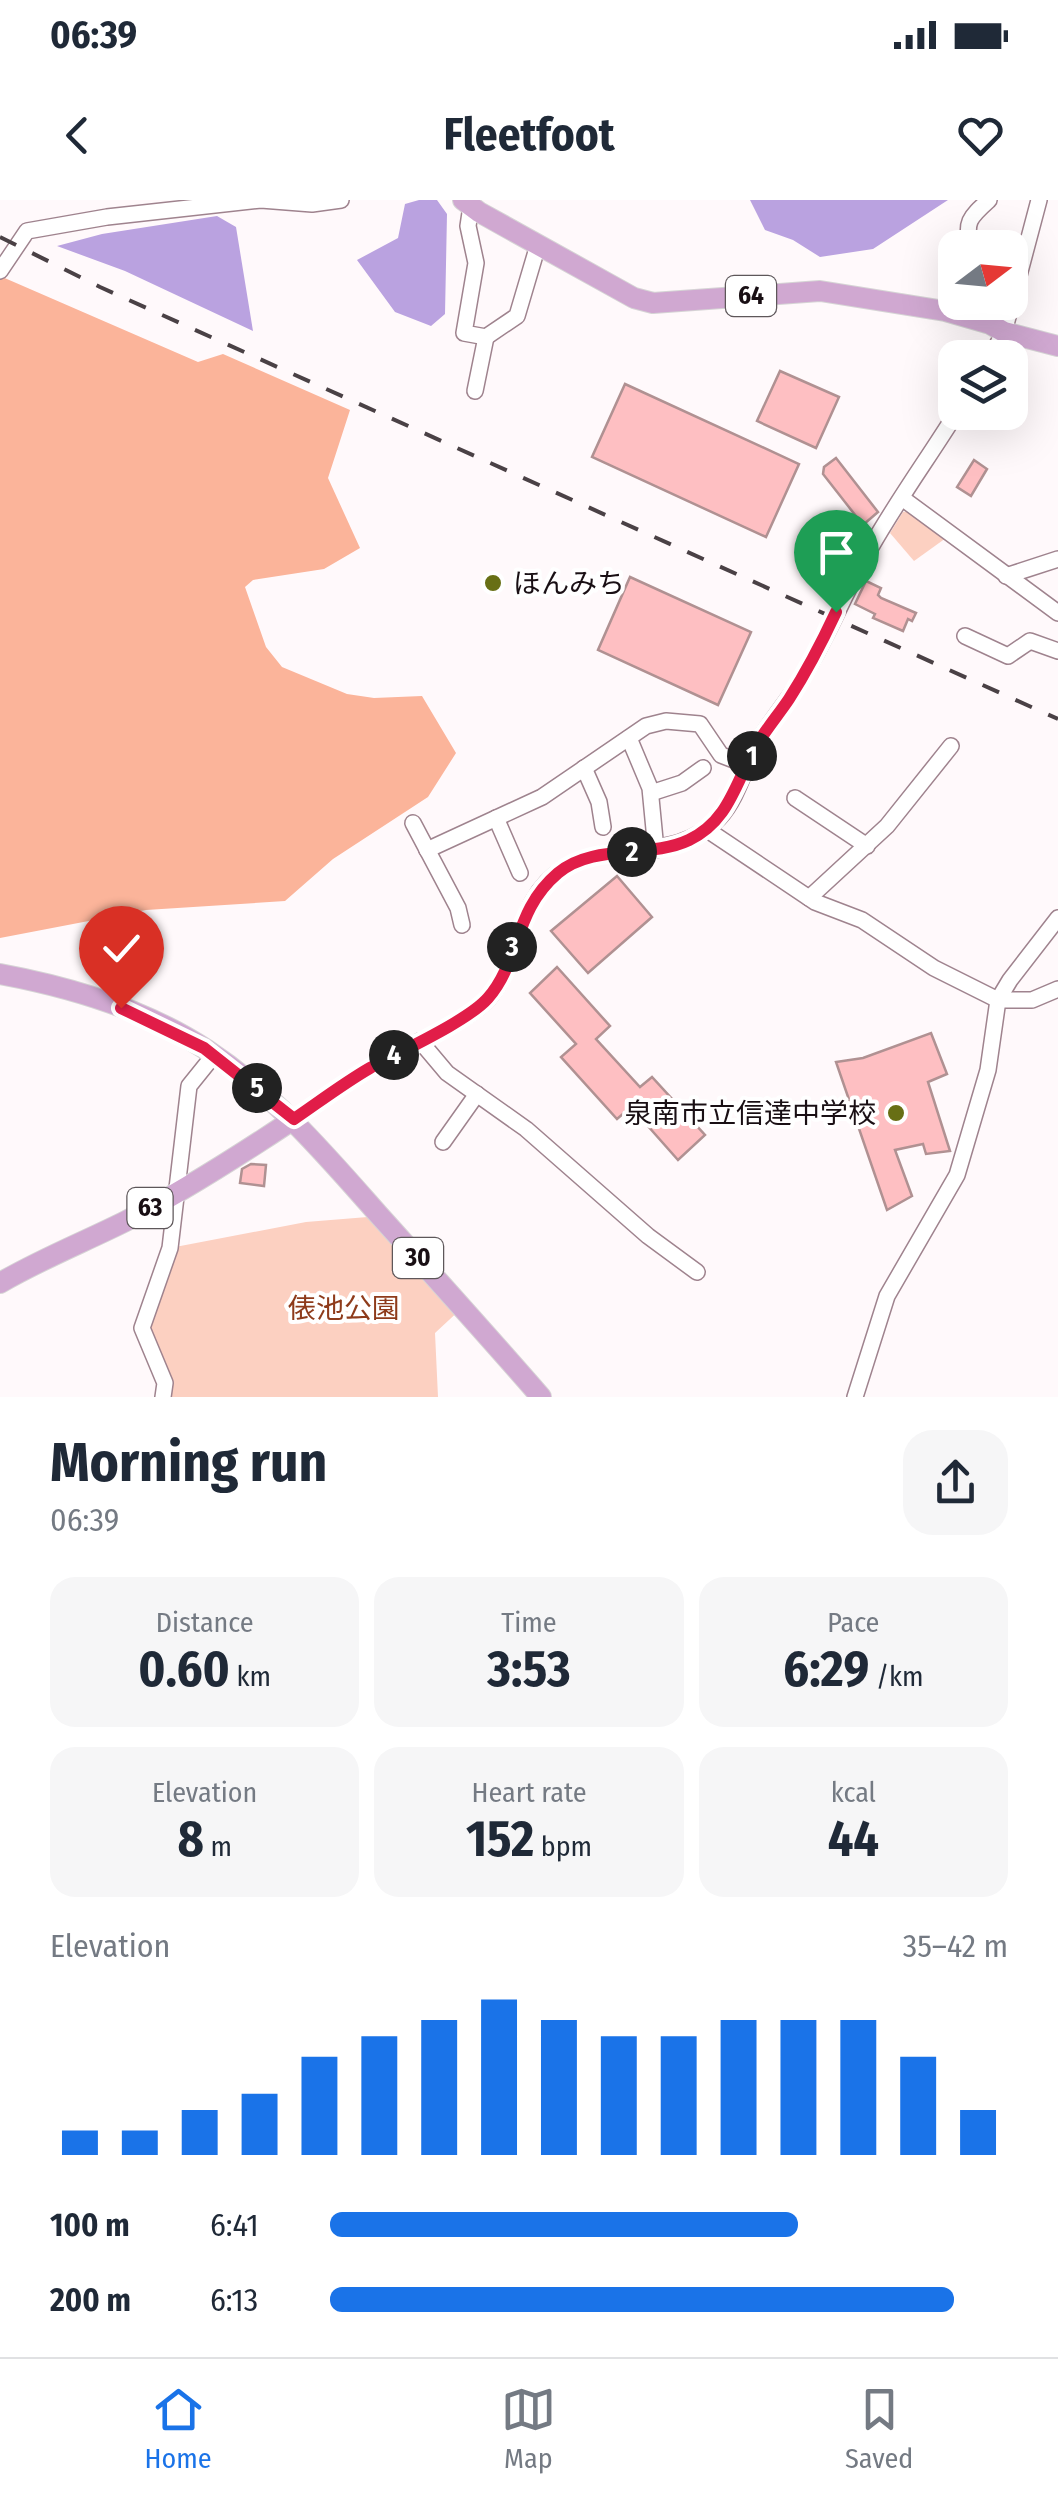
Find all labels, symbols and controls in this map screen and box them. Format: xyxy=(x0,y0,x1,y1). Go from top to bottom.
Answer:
text: 06:39 xyxy=(50,12,137,58)
icon: back xyxy=(50,108,105,163)
text: Fleetfoot xyxy=(443,108,615,162)
icon: heart xyxy=(953,108,1008,163)
north arrow xyxy=(938,230,1028,320)
map controls xyxy=(938,230,1028,430)
road number: 64 xyxy=(726,276,776,316)
button: layers xyxy=(938,340,1028,430)
pin xyxy=(794,510,879,613)
icon: arrive xyxy=(809,525,864,580)
place label: ほんみち xyxy=(513,567,625,600)
marker: ほんみち xyxy=(482,572,504,594)
pin: 1 xyxy=(727,731,777,781)
text: 1 xyxy=(746,739,758,772)
pin: 2 xyxy=(607,827,657,877)
text: 2 xyxy=(626,835,638,868)
pin xyxy=(79,906,164,1009)
icon: check xyxy=(94,921,149,976)
pin: 3 xyxy=(487,922,537,972)
text: 3 xyxy=(505,930,519,963)
pin: 4 xyxy=(369,1030,419,1080)
text: 4 xyxy=(387,1038,401,1071)
pin: 5 xyxy=(232,1063,282,1113)
text: 5 xyxy=(250,1071,264,1104)
place label: 泉南市立信達中学校 xyxy=(624,1097,876,1130)
marker: 泉南市立信達中学校 xyxy=(885,1102,907,1124)
road number: 63 xyxy=(128,1188,172,1228)
road number: 30 xyxy=(393,1238,443,1278)
park label: 俵池公園 xyxy=(288,1292,400,1325)
text: Morning run xyxy=(50,1430,327,1496)
button: share xyxy=(903,1430,1008,1535)
text: 06:39 xyxy=(50,1501,119,1539)
text: Distance xyxy=(156,1606,254,1639)
text: Time xyxy=(501,1606,557,1639)
text: Pace xyxy=(827,1606,879,1639)
text: 0.60 xyxy=(138,1639,230,1699)
text: 3:53 xyxy=(487,1639,571,1699)
text: 6:29 xyxy=(783,1639,869,1699)
text: km xyxy=(230,1660,271,1693)
text: /km xyxy=(869,1660,924,1693)
text: Elevation xyxy=(152,1776,257,1809)
text: Heart rate xyxy=(472,1776,586,1809)
text: kcal xyxy=(831,1776,876,1809)
text: 8 xyxy=(177,1809,204,1869)
text: 152 xyxy=(466,1809,534,1869)
text: 44 xyxy=(828,1809,879,1869)
text: m xyxy=(204,1830,232,1863)
text: bpm xyxy=(534,1830,592,1863)
text: Elevation xyxy=(50,1927,170,1965)
text: 35–42 m xyxy=(903,1927,1008,1965)
text: 100 m xyxy=(50,2206,130,2244)
text: 6:41 xyxy=(210,2206,259,2244)
text: 200 m xyxy=(50,2281,131,2319)
text: 6:13 xyxy=(210,2281,258,2319)
tab: Home xyxy=(145,2382,212,2475)
tab: Map xyxy=(501,2382,556,2475)
tab: Saved xyxy=(845,2382,913,2475)

